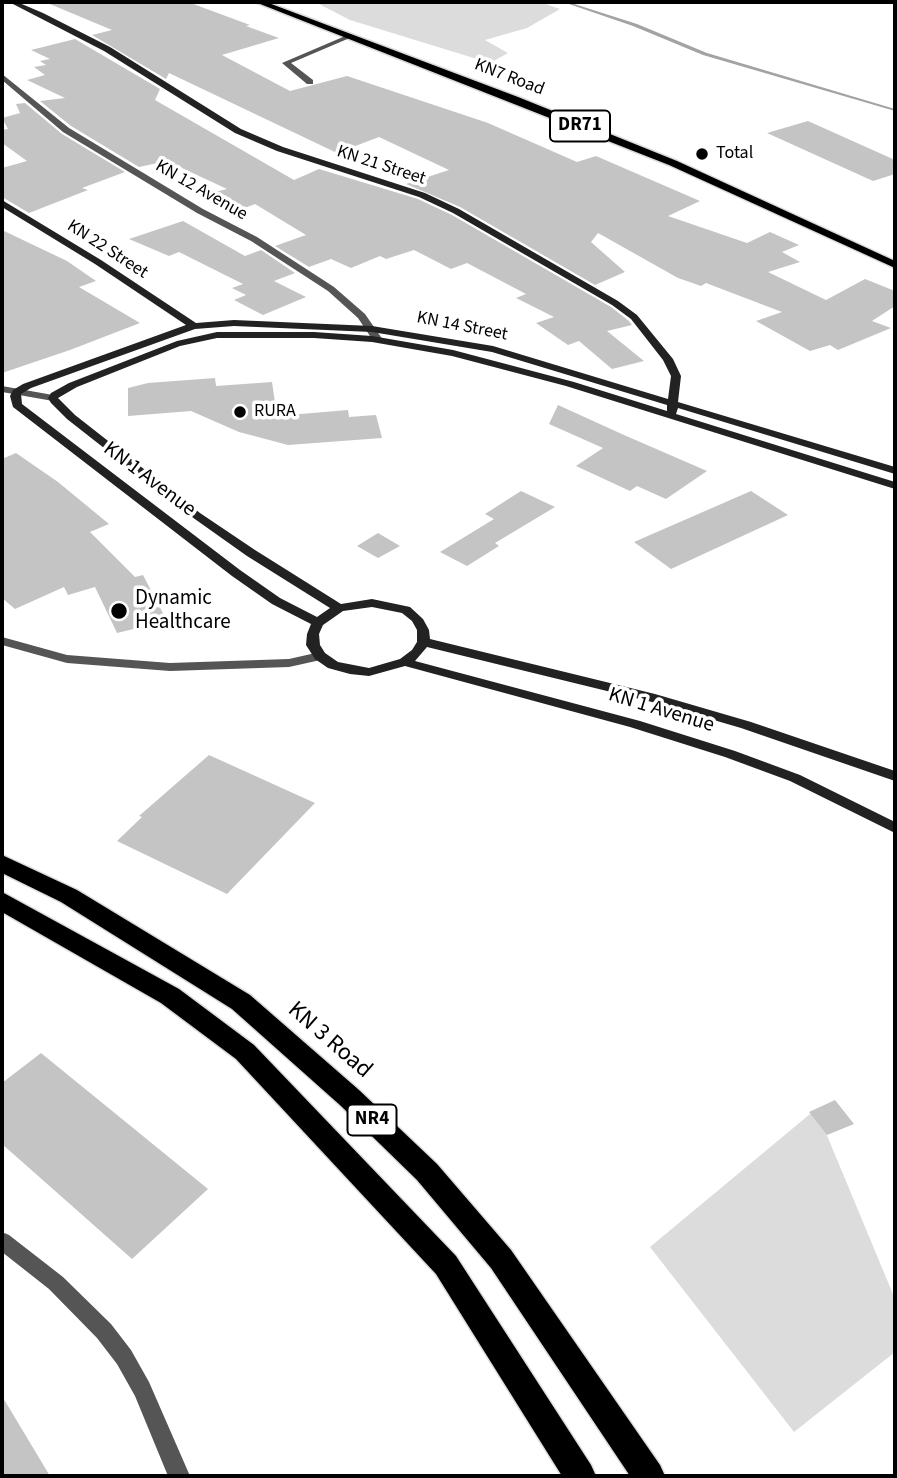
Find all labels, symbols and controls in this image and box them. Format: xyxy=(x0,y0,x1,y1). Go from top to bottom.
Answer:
street label: KN7 Road xyxy=(471,55,547,101)
road number: DR71 xyxy=(550,110,610,142)
street label: KN 21 Street xyxy=(334,141,428,191)
place label: Total xyxy=(716,143,753,165)
marker: Total xyxy=(694,146,710,162)
street label: KN 12 Avenue xyxy=(151,156,251,226)
street label: KN 22 Street xyxy=(62,216,152,284)
street label: KN 14 Street xyxy=(415,308,509,346)
place label: RURA xyxy=(254,401,296,423)
marker: RURA xyxy=(232,404,248,420)
street label: KN 1 Avenue xyxy=(98,437,200,523)
place label: Dynamic Healthcare xyxy=(135,586,231,636)
marker: Dynamic Healthcare xyxy=(109,601,129,621)
street label: KN 1 Avenue xyxy=(605,683,717,739)
street label: KN 3 Road xyxy=(281,997,377,1085)
road number: NR4 xyxy=(348,1104,396,1136)

